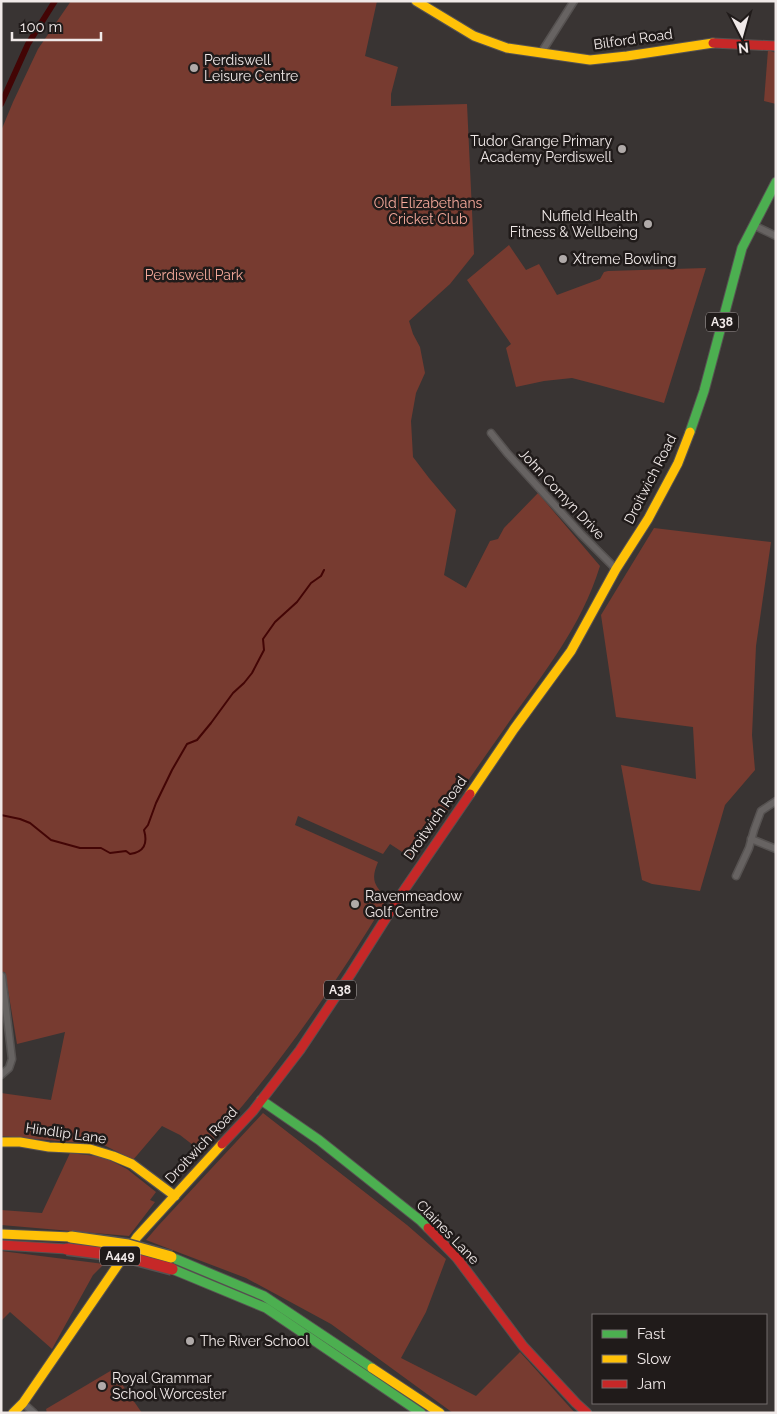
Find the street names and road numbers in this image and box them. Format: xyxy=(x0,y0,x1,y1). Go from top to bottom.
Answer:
street label: Bilford Road xyxy=(593,26,673,52)
road number: A38 xyxy=(706,313,738,332)
street label: Droitwich Road xyxy=(621,432,679,526)
street label: John Comyn Drive xyxy=(516,445,608,543)
street label: Droitwich Road xyxy=(400,773,470,863)
road number: A38 xyxy=(324,980,356,1000)
street label: Droitwich Road xyxy=(162,1104,240,1186)
street label: Hindlip Lane xyxy=(25,1119,107,1147)
street label: Claines Lane xyxy=(413,1197,483,1267)
road number: A449 xyxy=(100,1246,140,1266)

